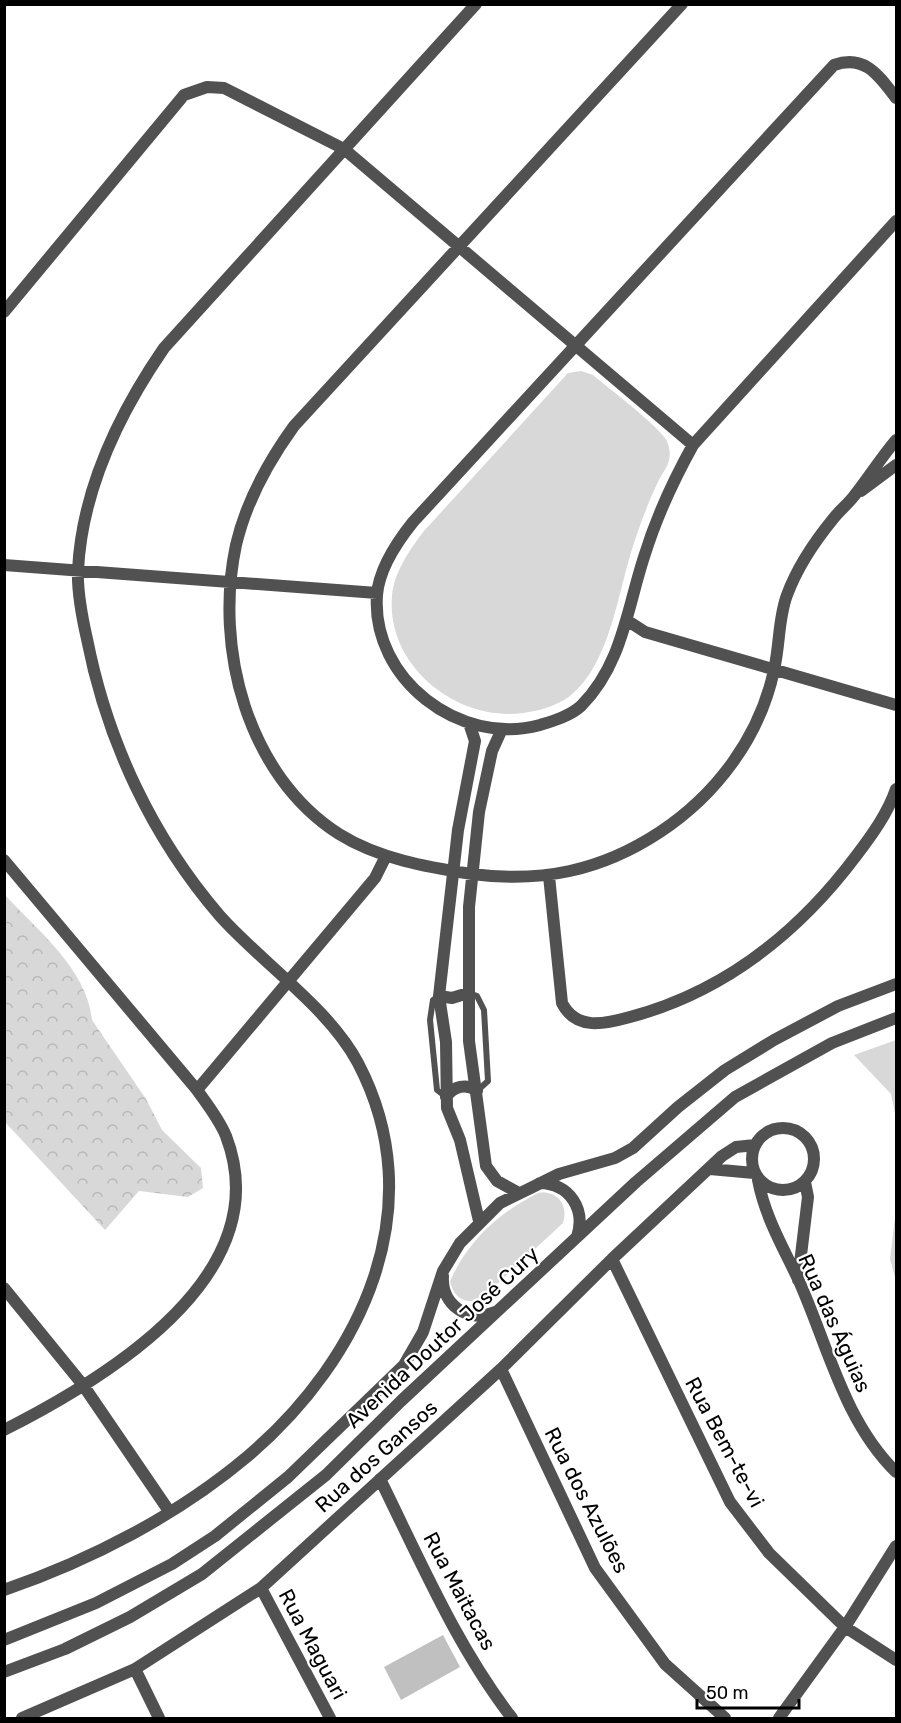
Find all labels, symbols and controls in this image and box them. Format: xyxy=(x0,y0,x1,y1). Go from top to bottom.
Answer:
street label: Avenida Doutor José Cury xyxy=(340,1241,544,1433)
street label: Rua das Águias xyxy=(793,1250,877,1396)
street label: Rua Bem-te-vi xyxy=(680,1373,770,1511)
street label: Rua dos Gansos xyxy=(310,1395,442,1517)
street label: Rua dos Azulões xyxy=(540,1423,634,1577)
street label: Rua Maitacas xyxy=(418,1528,502,1654)
street label: Rua Maguari xyxy=(274,1585,352,1703)
scale bar xyxy=(697,1672,799,1710)
text: 50 m xyxy=(706,1682,749,1704)

